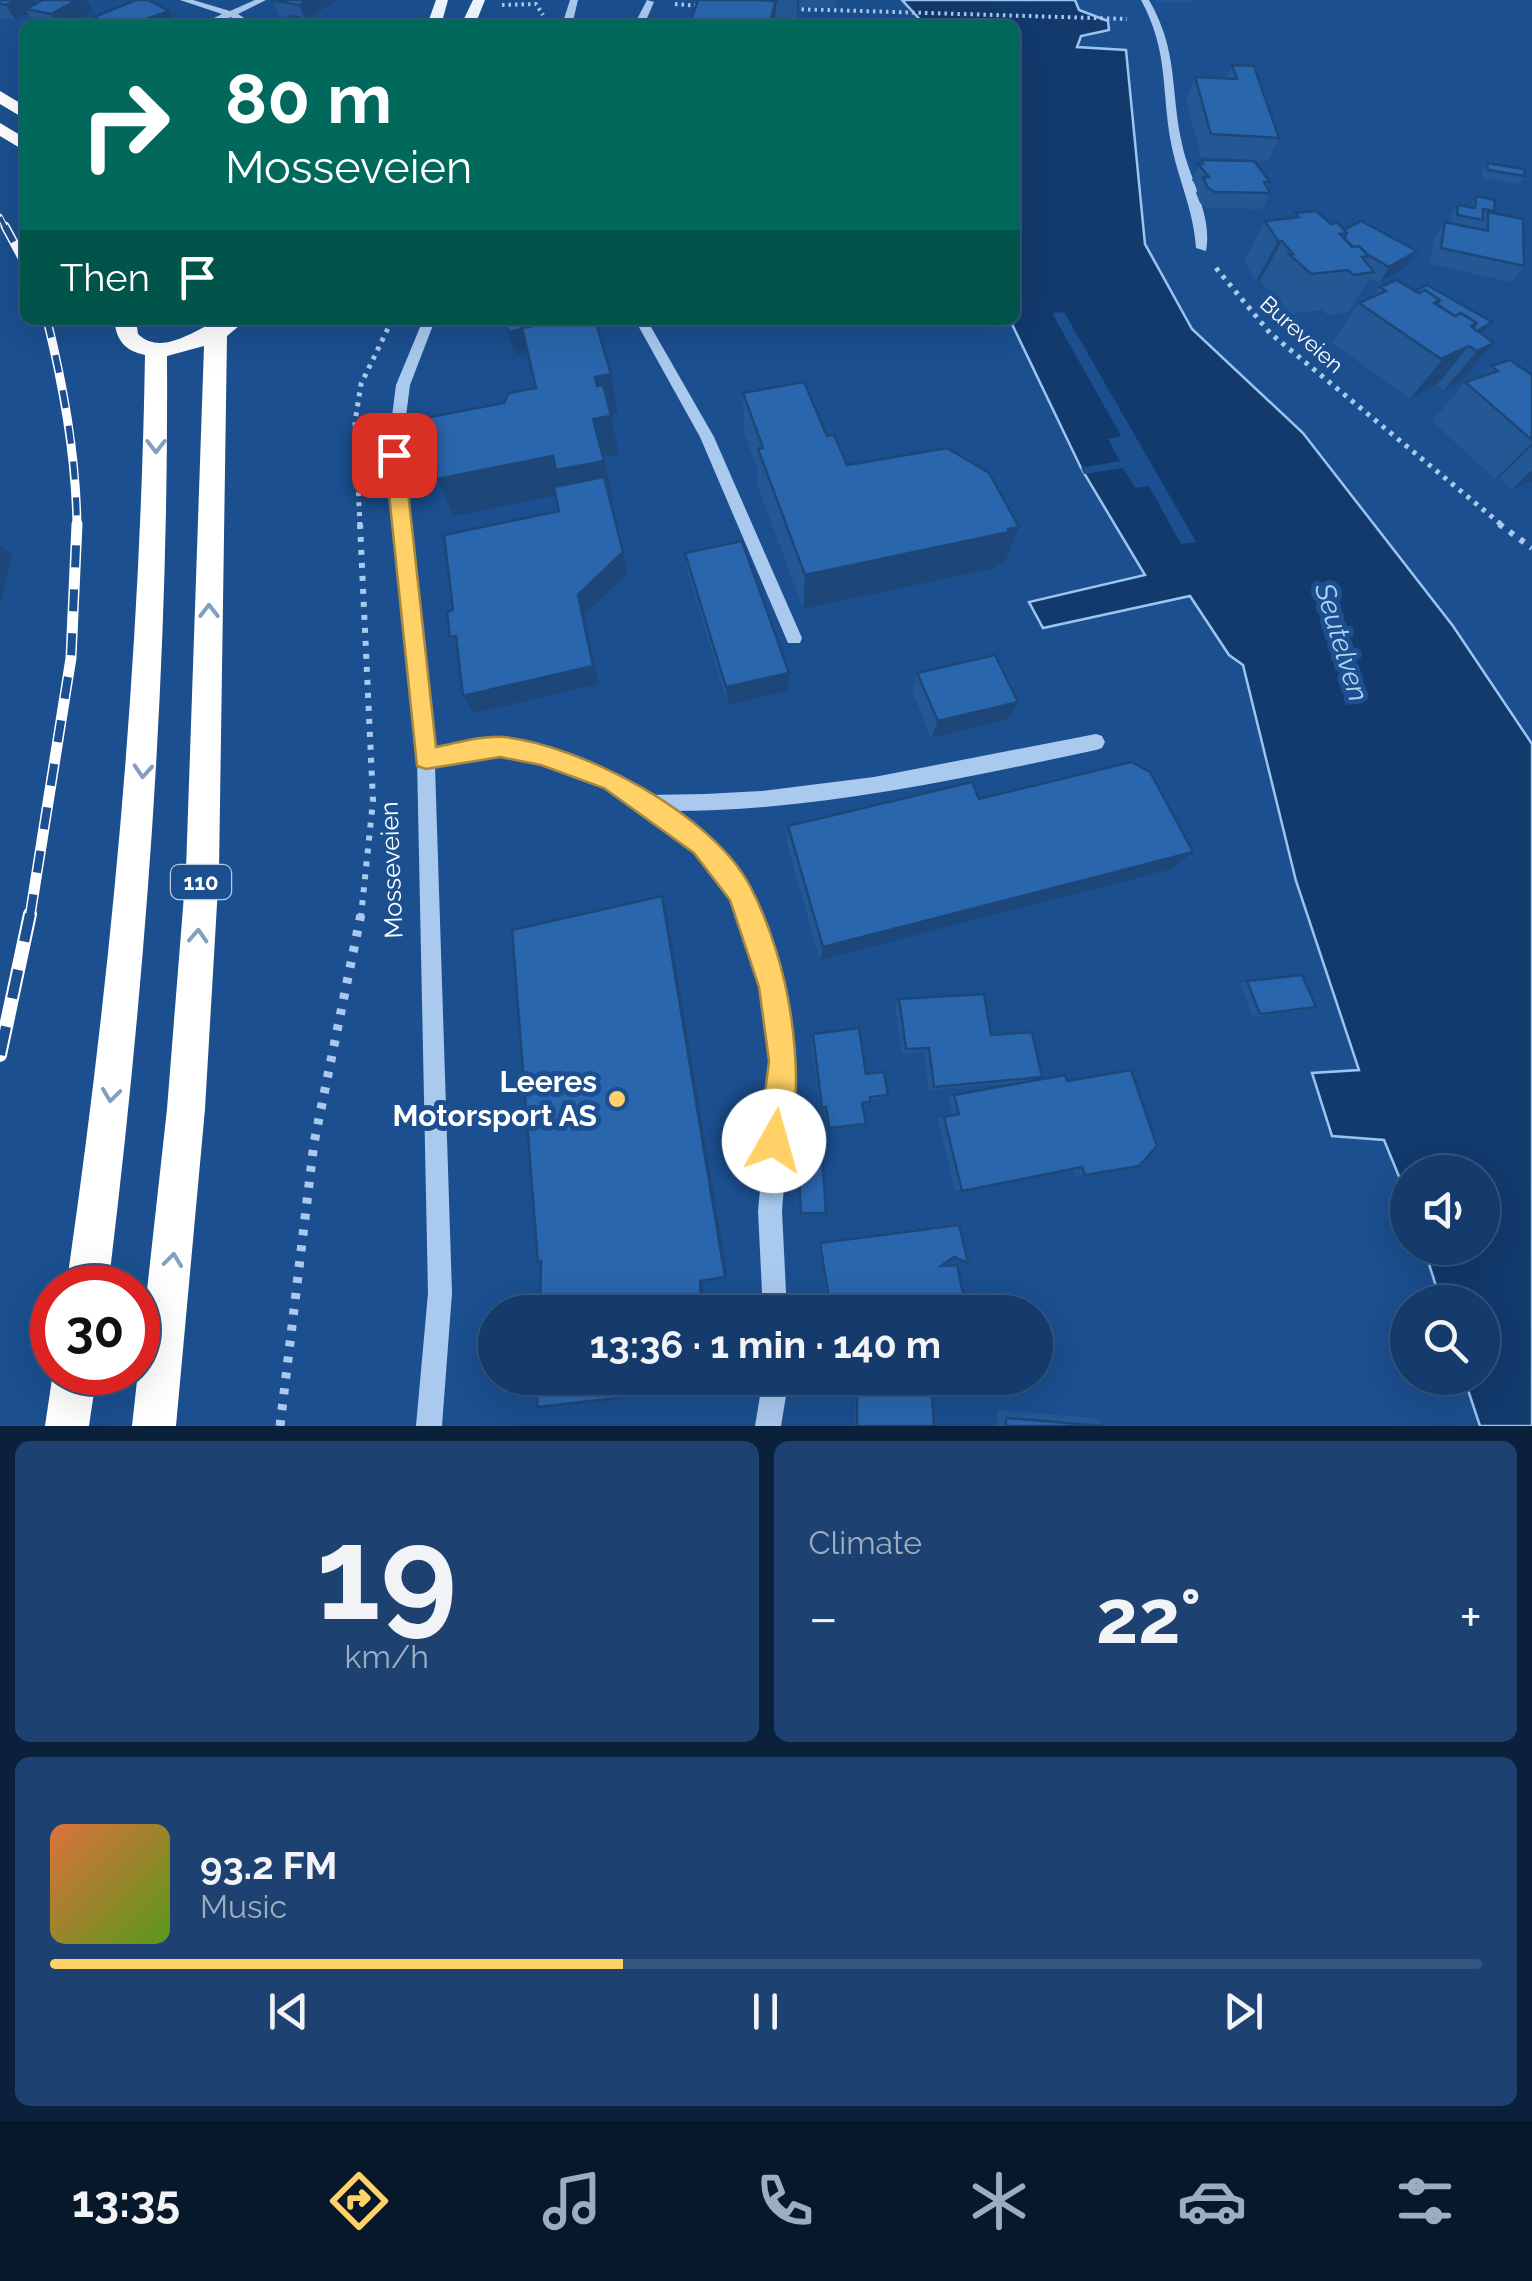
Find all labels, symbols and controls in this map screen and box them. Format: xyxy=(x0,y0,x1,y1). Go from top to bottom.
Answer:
text: 80 m xyxy=(225,57,392,139)
icon: right xyxy=(60,60,190,190)
text: Mosseveien xyxy=(225,141,472,194)
icon: arrive xyxy=(170,250,225,305)
text: Then xyxy=(60,255,150,300)
street label: Bureveien xyxy=(1255,290,1349,378)
pin xyxy=(352,413,437,498)
icon: arrive xyxy=(367,428,422,483)
one-way arrow xyxy=(145,440,167,455)
water label: Seutelven xyxy=(1308,578,1375,705)
one-way arrow xyxy=(198,602,220,618)
one-way arrow xyxy=(133,764,154,780)
street label: Mosseveien xyxy=(374,801,408,939)
road number: 110 xyxy=(171,865,231,899)
one-way arrow xyxy=(188,927,209,943)
place label: Leeres Motorsport AS xyxy=(393,1064,597,1133)
one-way arrow xyxy=(102,1086,123,1103)
marker: Leeres Motorsport AS xyxy=(606,1088,628,1110)
position arrow xyxy=(722,1089,826,1193)
map controls xyxy=(1390,1155,1500,1395)
button: sound xyxy=(1390,1155,1500,1265)
one-way arrow xyxy=(162,1251,183,1267)
speed limit sign: 30 xyxy=(30,1265,160,1395)
button: search xyxy=(1390,1285,1500,1395)
text: 13:36 · 1 min · 140 m xyxy=(590,1322,941,1367)
text: 19 xyxy=(316,1497,457,1649)
text: Climate xyxy=(809,1524,922,1561)
text: 22° xyxy=(1096,1572,1201,1661)
text: − xyxy=(809,1585,838,1650)
text: + xyxy=(1459,1585,1482,1650)
text: km/h xyxy=(345,1638,429,1675)
text: 93.2 FM xyxy=(200,1843,337,1888)
text: Music xyxy=(200,1888,287,1925)
icon: previous xyxy=(261,1984,316,2039)
icon: pause xyxy=(738,1984,793,2039)
icon: next xyxy=(1216,1984,1271,2039)
icon: directions xyxy=(324,2166,394,2236)
icon: music xyxy=(537,2166,607,2236)
icon: phone xyxy=(750,2166,820,2236)
icon: climate xyxy=(964,2166,1034,2236)
icon: car xyxy=(1177,2166,1247,2236)
icon: filters xyxy=(1390,2166,1460,2236)
text: 13:35 xyxy=(72,2175,180,2228)

